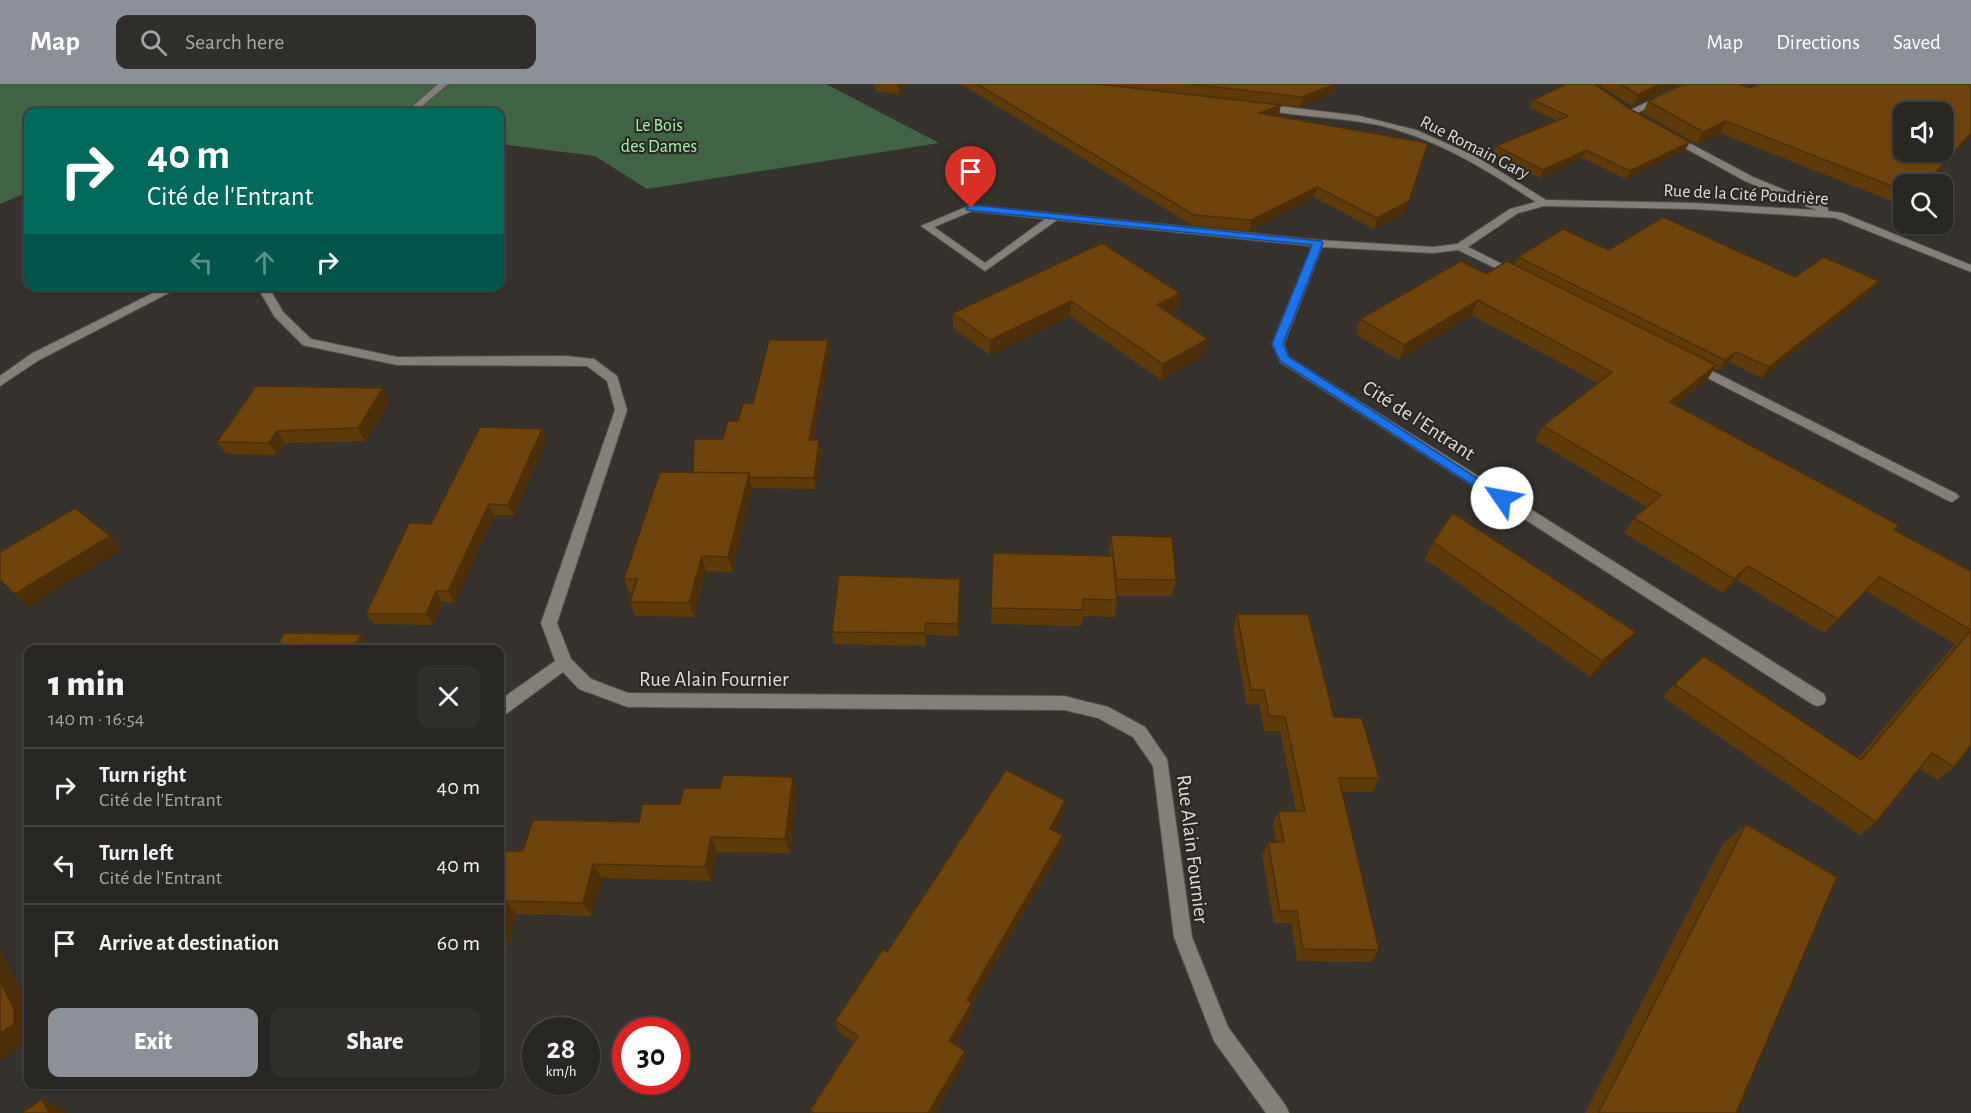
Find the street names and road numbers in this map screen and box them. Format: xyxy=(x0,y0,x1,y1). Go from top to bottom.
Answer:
street label: Rue Romain Gary xyxy=(1417,113,1532,183)
street label: Rue de la Cité Poudrière xyxy=(1663,182,1829,208)
street label: Cité de l'Entrant xyxy=(1359,376,1479,465)
street label: Rue Alain Fournier xyxy=(639,669,789,690)
street label: Rue Alain Fournier xyxy=(1173,773,1212,925)

